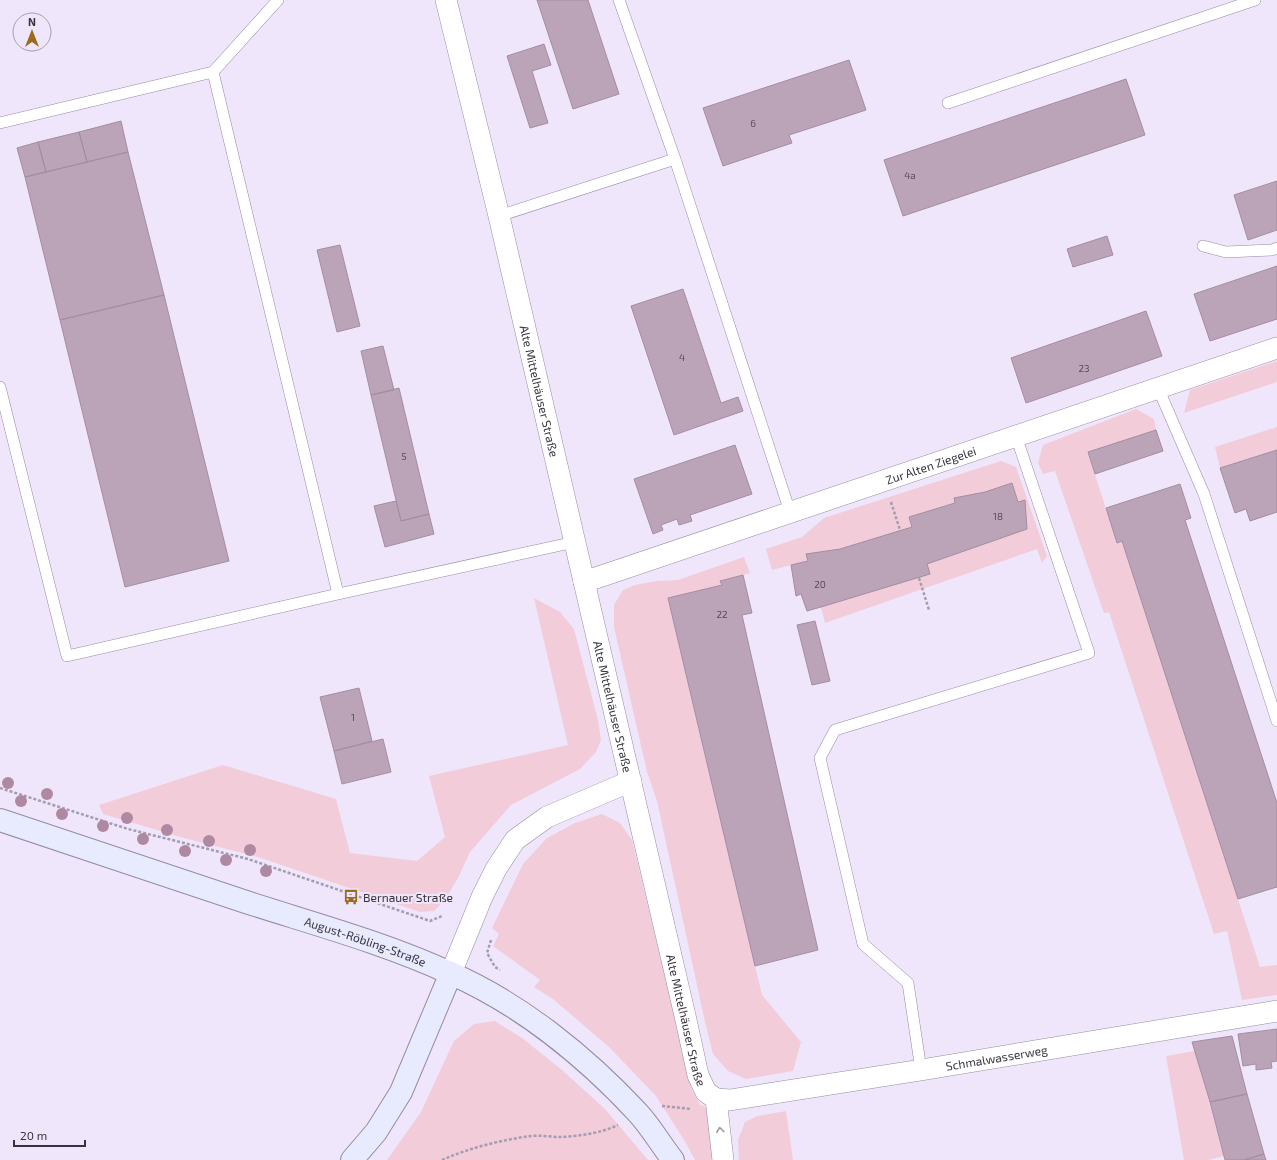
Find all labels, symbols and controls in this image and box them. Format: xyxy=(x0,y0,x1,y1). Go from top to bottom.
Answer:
north arrow xyxy=(12,12,52,52)
text: N xyxy=(28,15,36,28)
house number: 6 xyxy=(750,117,756,129)
house number: 4a xyxy=(904,169,916,181)
street label: Alte Mittelhäuser Straße xyxy=(518,324,562,458)
house number: 4 xyxy=(679,351,685,363)
house number: 23 xyxy=(1078,362,1090,374)
street label: Zur Alten Ziegelei xyxy=(884,443,978,487)
house number: 5 xyxy=(401,450,407,462)
house number: 18 xyxy=(993,510,1003,522)
house number: 20 xyxy=(814,578,826,590)
house number: 22 xyxy=(716,608,728,620)
street label: Alte Mittelhäuser Straße xyxy=(591,639,635,774)
house number: 1 xyxy=(351,711,355,723)
bus stop icon: Bernauer Straße xyxy=(342,888,360,906)
place label: Bernauer Straße xyxy=(363,890,453,904)
street label: August-Röbling-Straße xyxy=(303,914,428,969)
street label: Alte Mittelhäuser Straße xyxy=(664,953,709,1088)
street label: Schmalwasserweg xyxy=(945,1042,1049,1073)
scale bar xyxy=(14,1122,85,1148)
one-way arrow xyxy=(716,1127,725,1133)
text: 20 m xyxy=(20,1128,47,1142)

